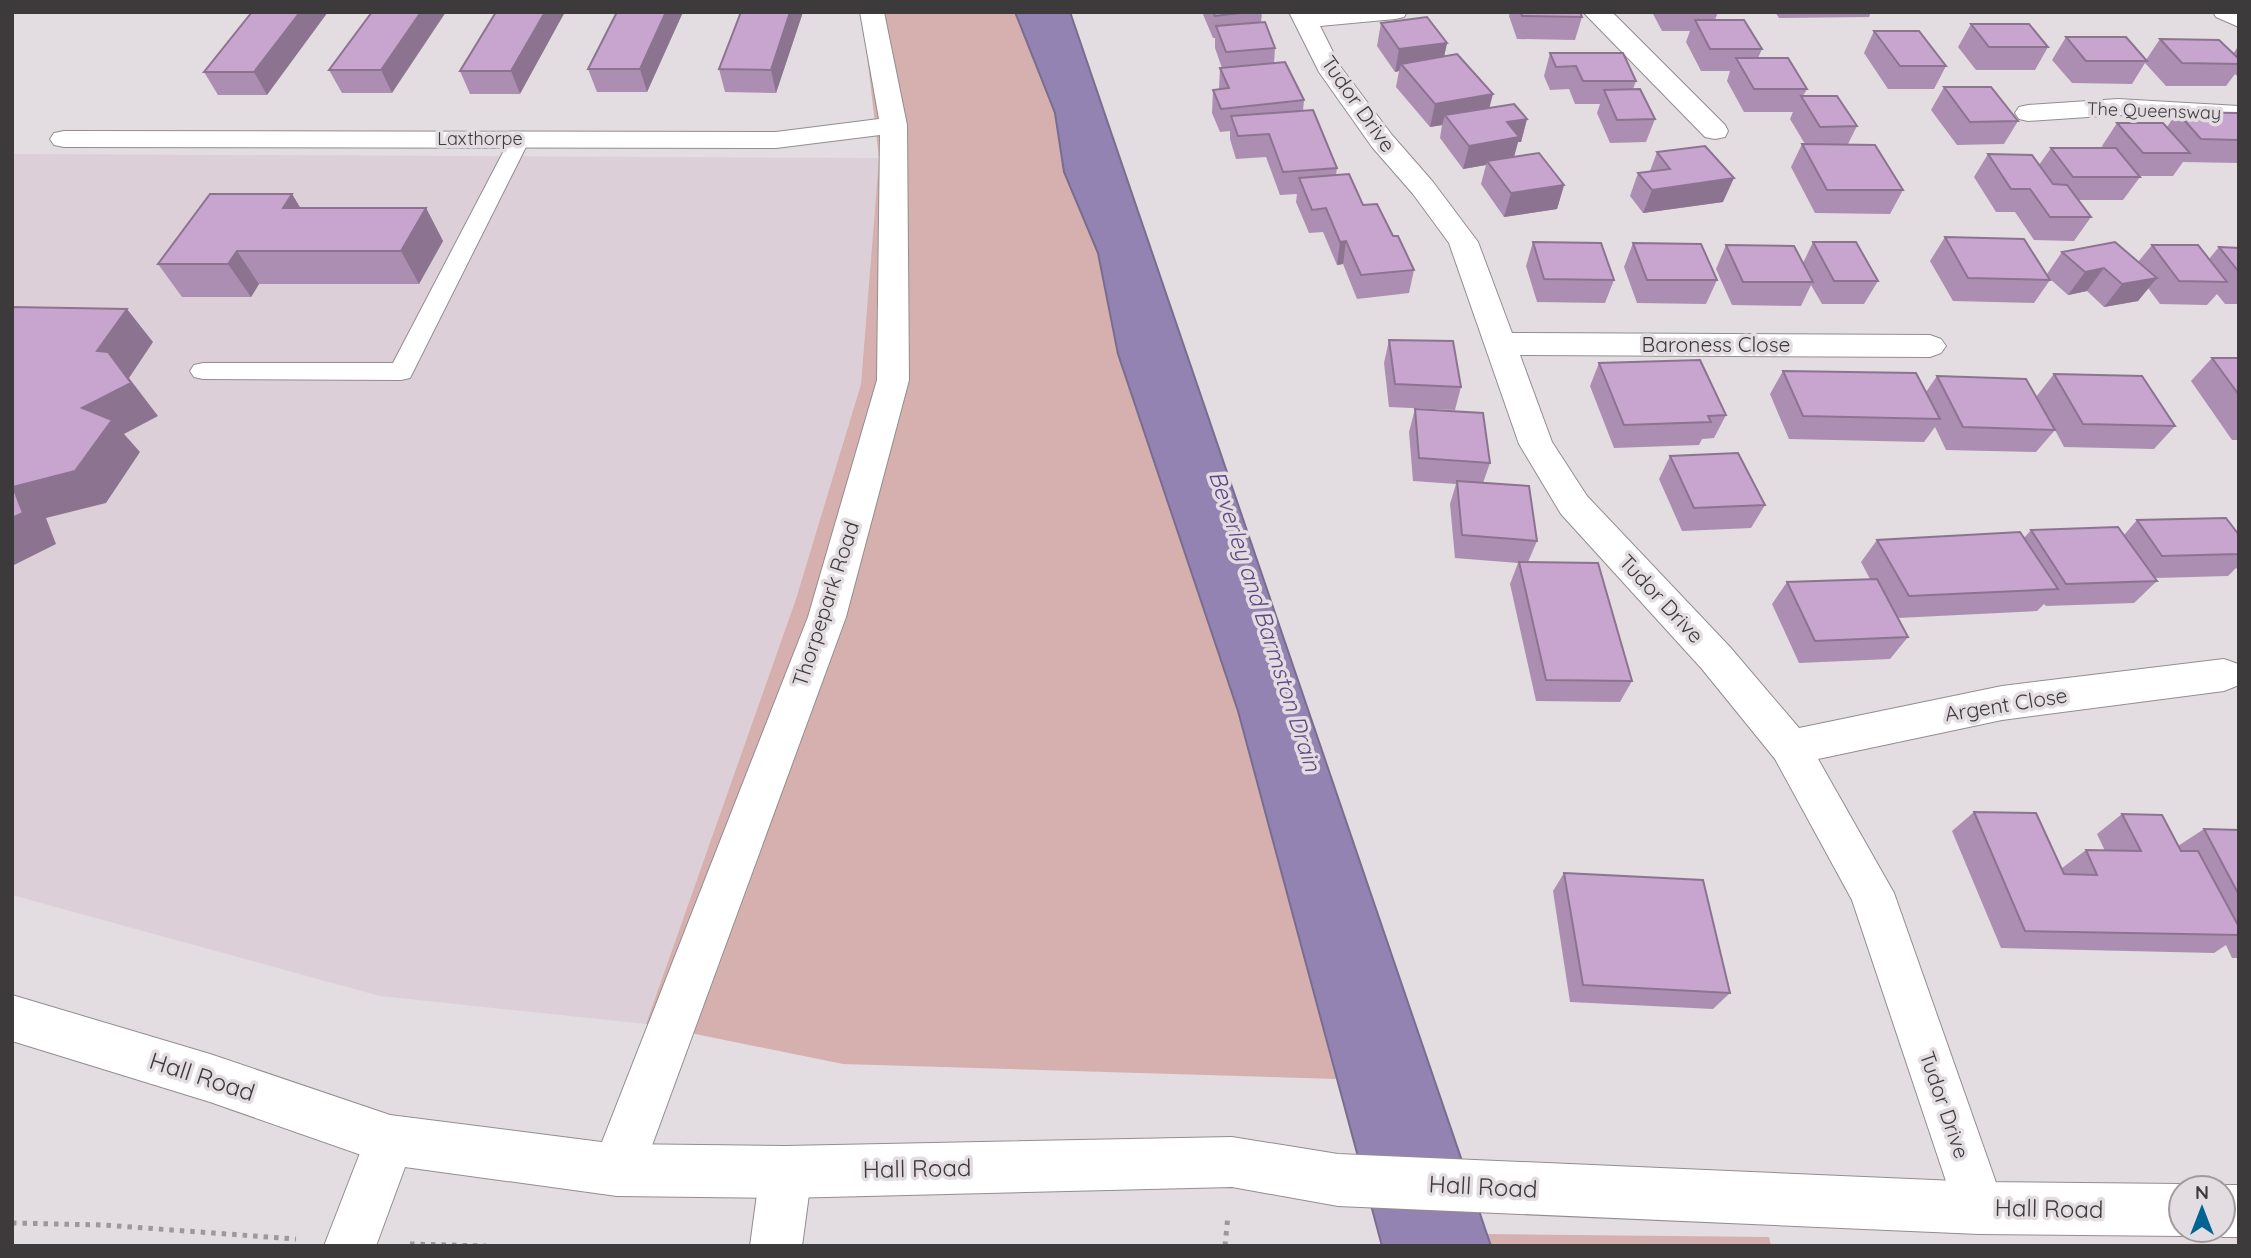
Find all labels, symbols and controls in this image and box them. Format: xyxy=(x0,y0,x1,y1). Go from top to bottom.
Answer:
street label: Tudor Drive xyxy=(1316,50,1402,157)
street label: The Queensway xyxy=(2087,97,2222,124)
street label: Laxthorpe xyxy=(437,127,523,150)
street label: Baroness Close xyxy=(1642,331,1790,357)
water label: Beverley and Barmston Drain xyxy=(1203,467,1328,776)
street label: Thorpepark Road xyxy=(786,518,864,690)
street label: Tudor Drive xyxy=(1614,549,1709,648)
street label: Argent Close xyxy=(1943,682,2069,727)
street label: Hall Road xyxy=(146,1045,259,1107)
street label: Tudor Drive xyxy=(1914,1048,1975,1162)
street label: Hall Road xyxy=(862,1152,972,1184)
street label: Hall Road xyxy=(1428,1168,1538,1204)
north arrow xyxy=(2167,1174,2237,1244)
text: N xyxy=(2195,1180,2209,1204)
street label: Hall Road xyxy=(1994,1192,2104,1224)

